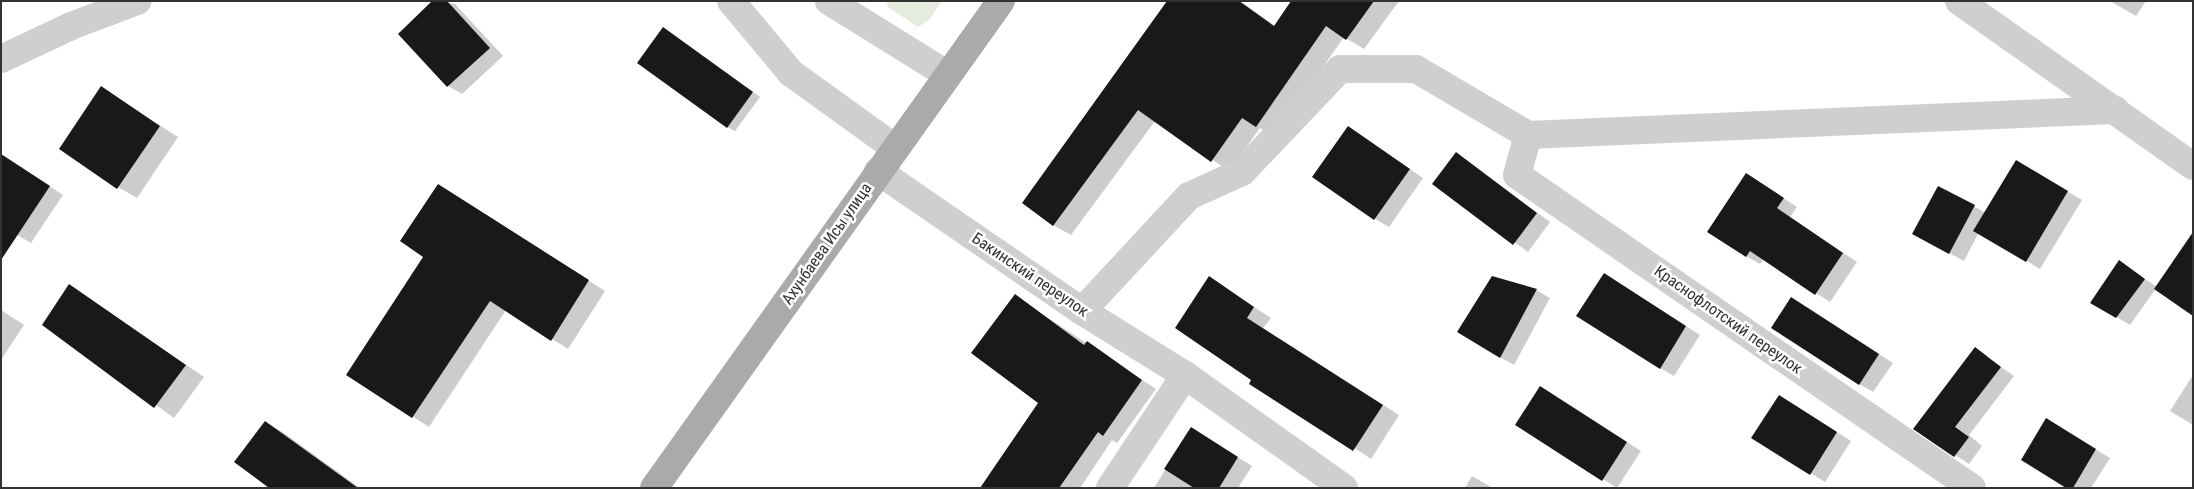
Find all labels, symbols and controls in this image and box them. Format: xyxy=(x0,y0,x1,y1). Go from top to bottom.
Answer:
street label: Ахунбаева Исы улица xyxy=(778,180,876,308)
street label: Бакинский переулок xyxy=(968,229,1092,321)
street label: Краснофлотский переулок xyxy=(1650,262,1806,378)

